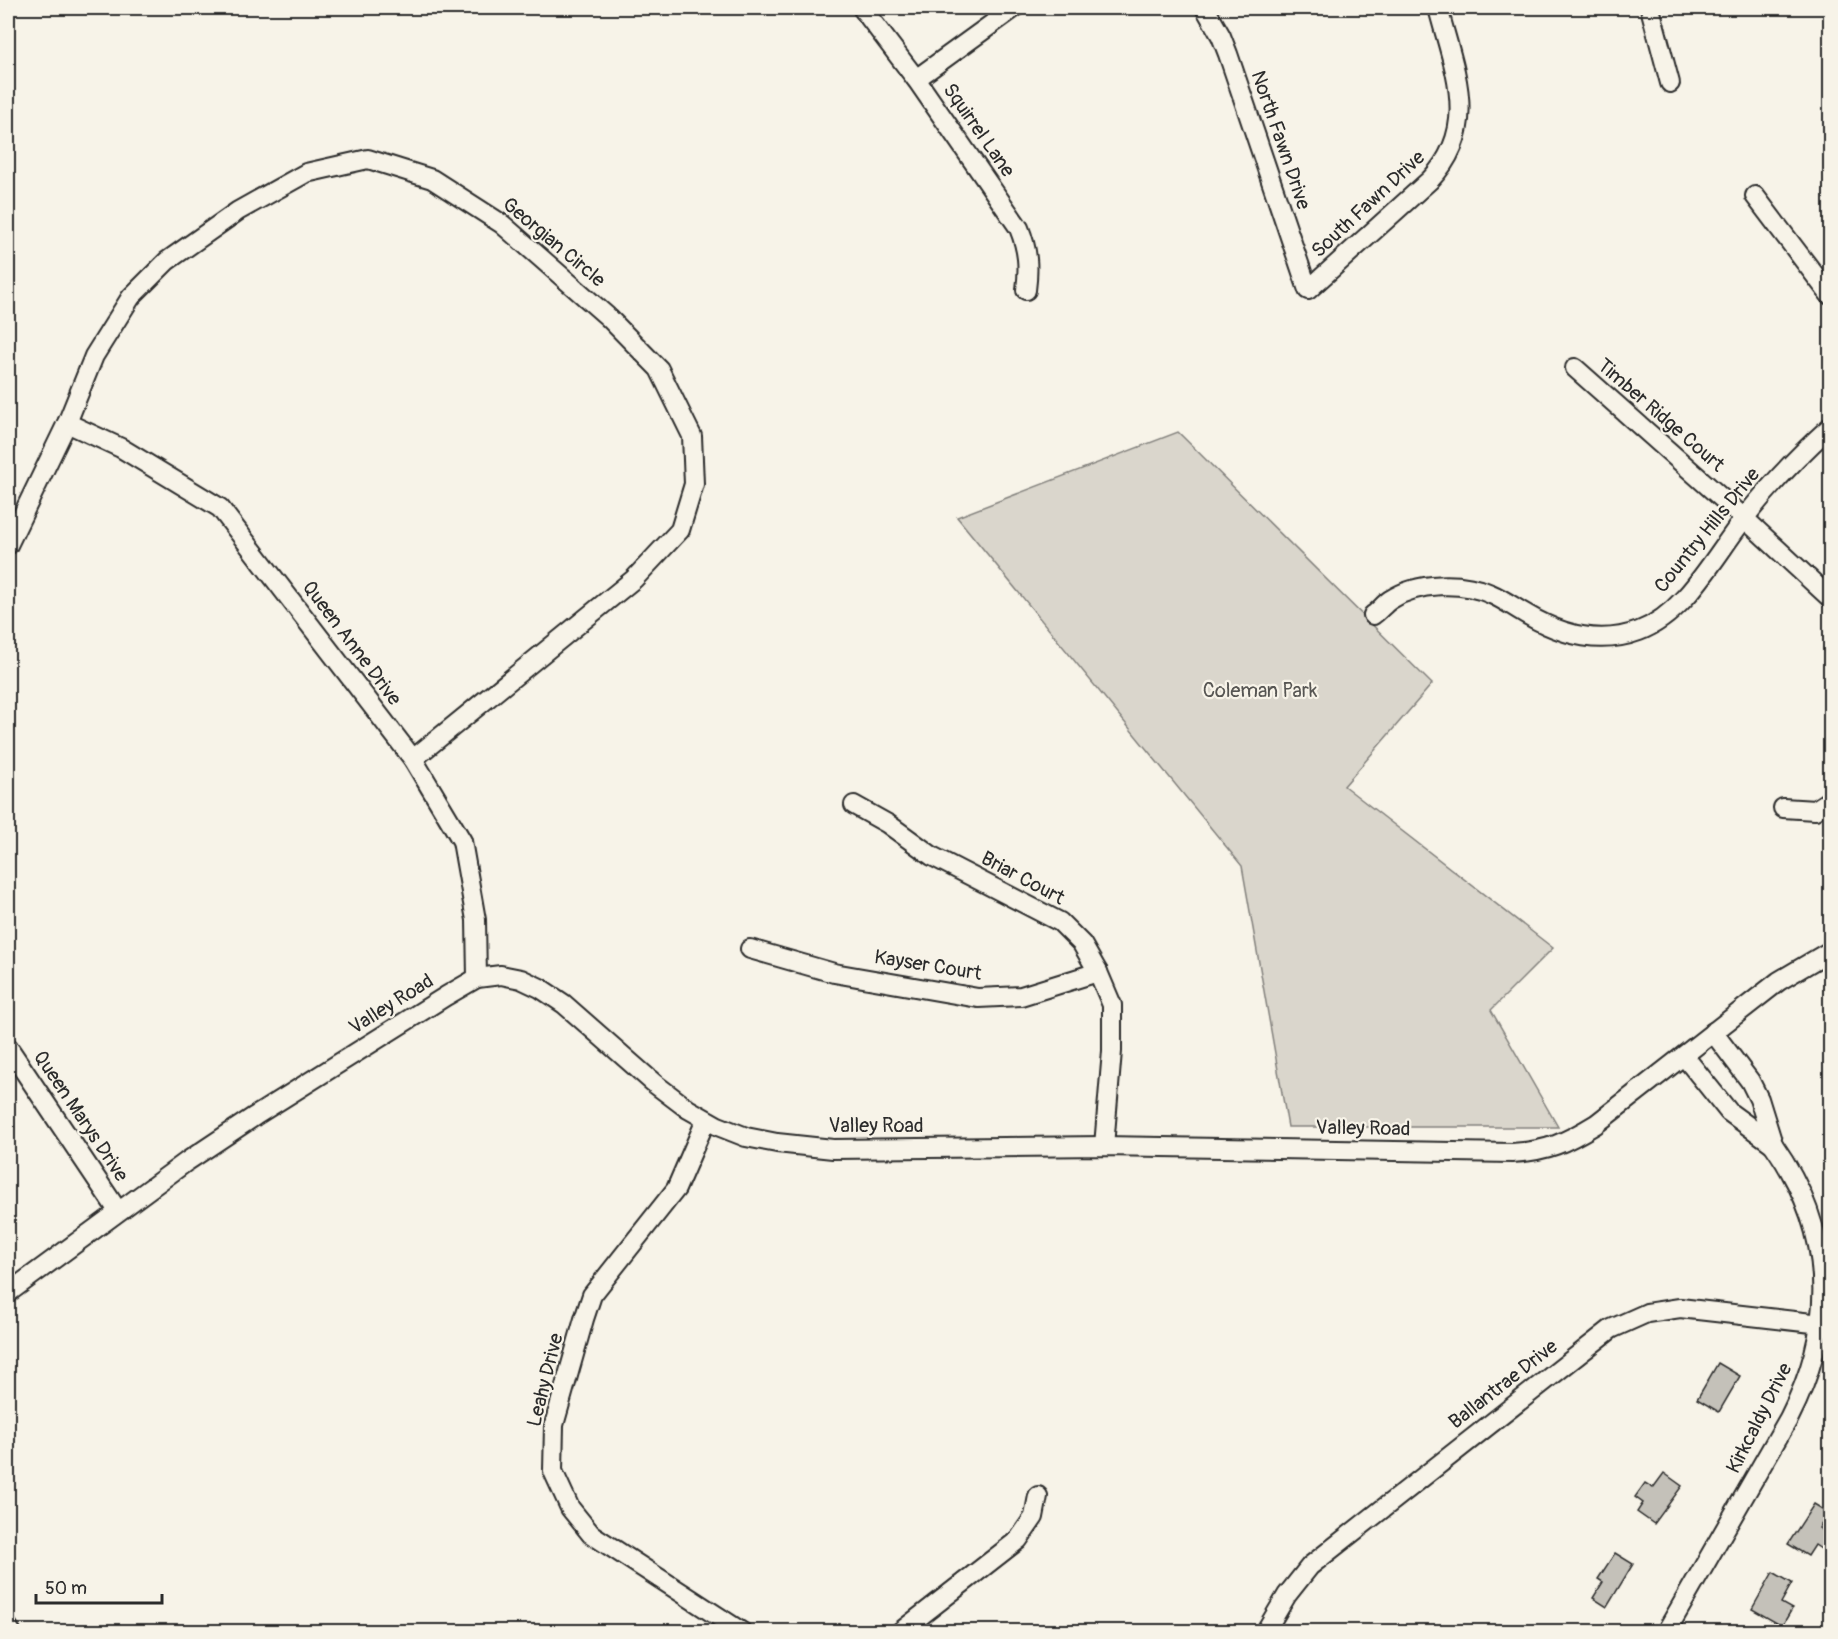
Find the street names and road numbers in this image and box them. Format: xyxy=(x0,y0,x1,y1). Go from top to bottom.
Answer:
street label: North Fawn Drive xyxy=(1246,67,1316,213)
street label: Squirrel Lane xyxy=(938,78,1020,182)
street label: South Fawn Drive xyxy=(1306,145,1430,263)
street label: Georgian Circle xyxy=(497,192,611,292)
street label: Timber Ridge Court xyxy=(1592,353,1730,478)
street label: Country Hills Drive xyxy=(1649,462,1765,598)
street label: Queen Anne Drive xyxy=(297,576,407,710)
street label: Briar Court xyxy=(977,846,1070,911)
street label: Kayser Court xyxy=(872,944,984,986)
street label: Valley Road xyxy=(344,968,438,1040)
street label: Queen Marys Drive xyxy=(28,1046,134,1186)
street label: Valley Road xyxy=(829,1113,923,1138)
street label: Valley Road xyxy=(1315,1115,1411,1141)
street label: Leahy Drive xyxy=(521,1331,569,1429)
street label: Ballantrae Drive xyxy=(1444,1334,1563,1434)
street label: Kirkcaldy Drive xyxy=(1720,1358,1798,1477)

